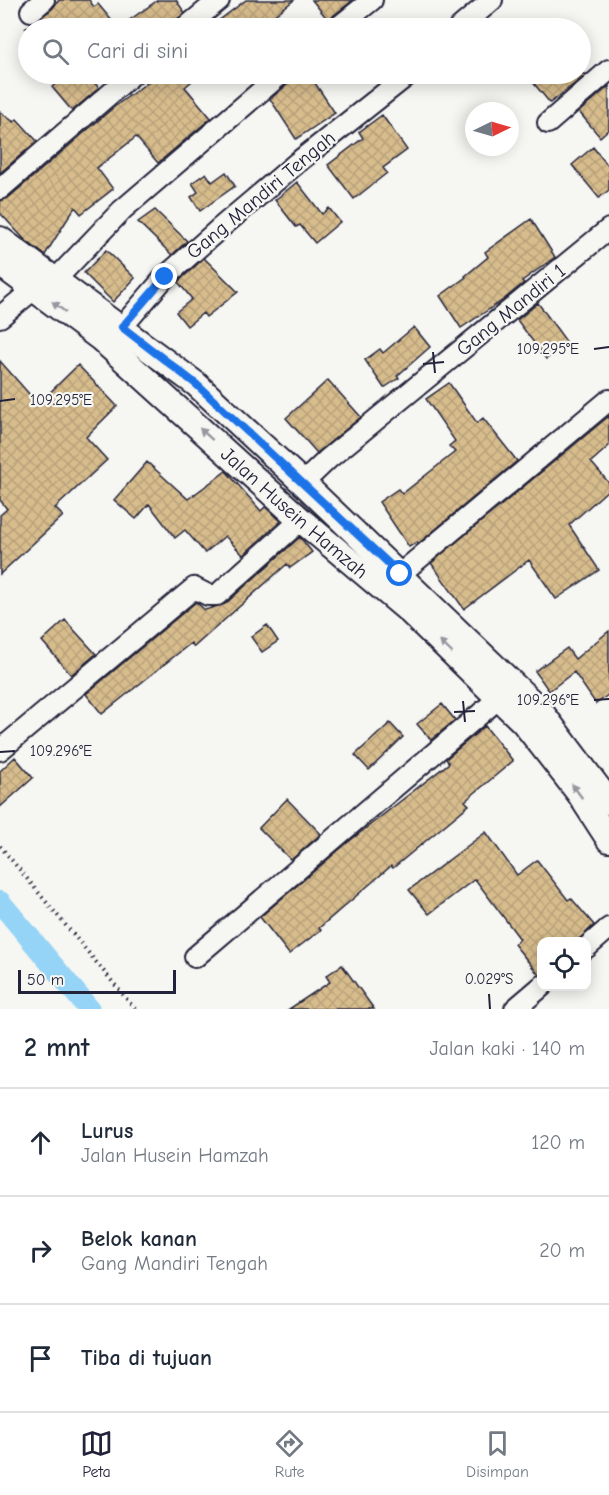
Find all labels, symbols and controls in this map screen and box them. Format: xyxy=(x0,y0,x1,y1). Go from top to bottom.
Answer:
search box xyxy=(18,18,591,84)
icon: search xyxy=(39,35,72,68)
text: Cari di sini xyxy=(87,38,188,64)
north arrow xyxy=(465,102,519,156)
street label: Gang Mandiri Tengah xyxy=(182,126,340,264)
street label: Gang Mandiri 1 xyxy=(452,259,570,361)
route end xyxy=(151,263,177,289)
one-way arrow xyxy=(51,301,67,313)
text: 109.295°E xyxy=(517,340,579,358)
text: 109.295°E xyxy=(30,391,92,409)
one-way arrow xyxy=(199,427,214,441)
street label: Jalan Husein Hamzah xyxy=(217,442,373,583)
route start xyxy=(386,560,412,586)
one-way arrow xyxy=(439,640,454,654)
text: 109.296°E xyxy=(517,691,579,709)
text: 109.296°E xyxy=(30,742,92,760)
one-way arrow xyxy=(571,784,583,800)
map controls xyxy=(537,937,591,991)
button: locate xyxy=(537,937,591,991)
scale bar xyxy=(18,967,176,994)
text: 0.029°S xyxy=(465,970,513,988)
text: 50 m xyxy=(27,971,64,989)
text: 2 mnt xyxy=(24,1033,90,1063)
text: Jalan kaki · 140 m xyxy=(429,1037,585,1060)
text: Lurus xyxy=(81,1118,133,1144)
icon: ahead xyxy=(24,1126,57,1159)
text: 120 m xyxy=(531,1131,585,1154)
text: Jalan Husein Hamzah xyxy=(81,1144,269,1167)
text: Belok kanan xyxy=(81,1226,197,1252)
icon: right xyxy=(24,1234,57,1267)
text: 20 m xyxy=(539,1239,585,1262)
text: Gang Mandiri Tengah xyxy=(81,1252,268,1275)
icon: arrive xyxy=(24,1342,57,1375)
text: Tiba di tujuan xyxy=(81,1345,212,1371)
tab: Peta xyxy=(80,1427,113,1481)
tab: Rute xyxy=(273,1427,306,1481)
tab: Disimpan xyxy=(466,1427,529,1481)

